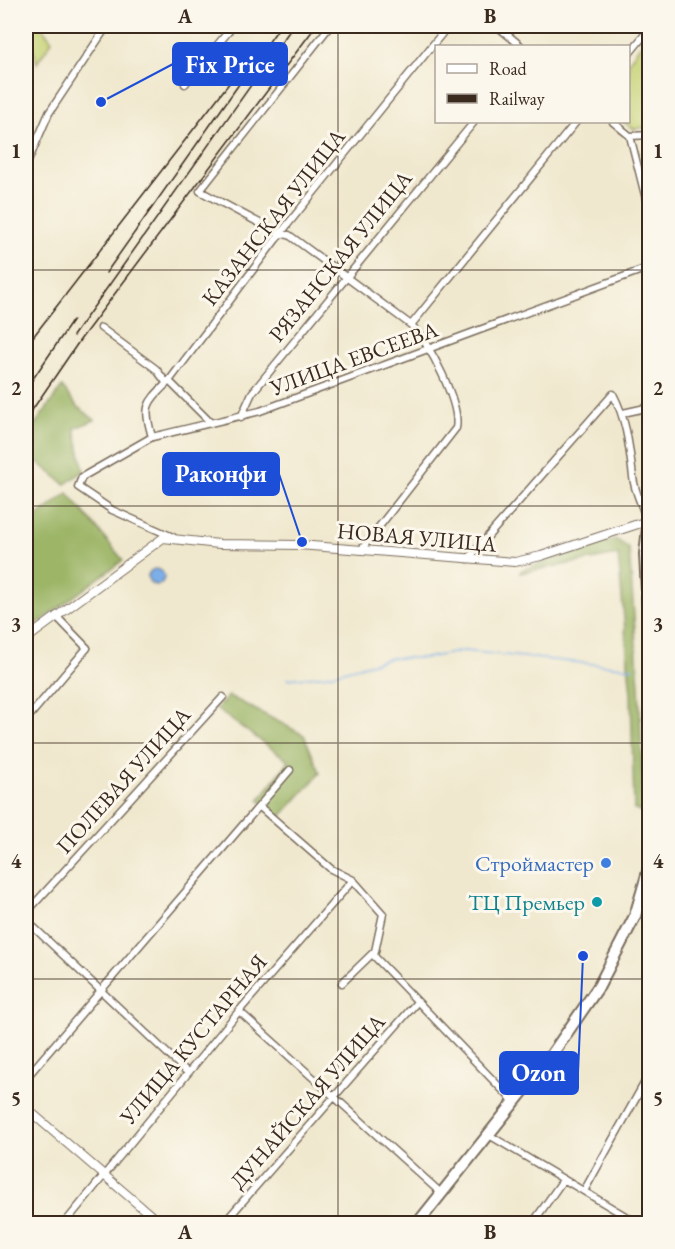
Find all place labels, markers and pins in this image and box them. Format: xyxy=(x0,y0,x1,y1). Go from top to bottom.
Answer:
callout: Fix Price xyxy=(173,43,287,85)
callout: Раконфи xyxy=(163,453,279,495)
place label: Строймастер xyxy=(475,849,594,878)
marker: Строймастер xyxy=(599,856,613,870)
place label: ТЦ Премьер xyxy=(468,888,585,917)
marker: ТЦ Премьер xyxy=(590,895,604,909)
callout: Ozon xyxy=(500,1052,578,1094)

